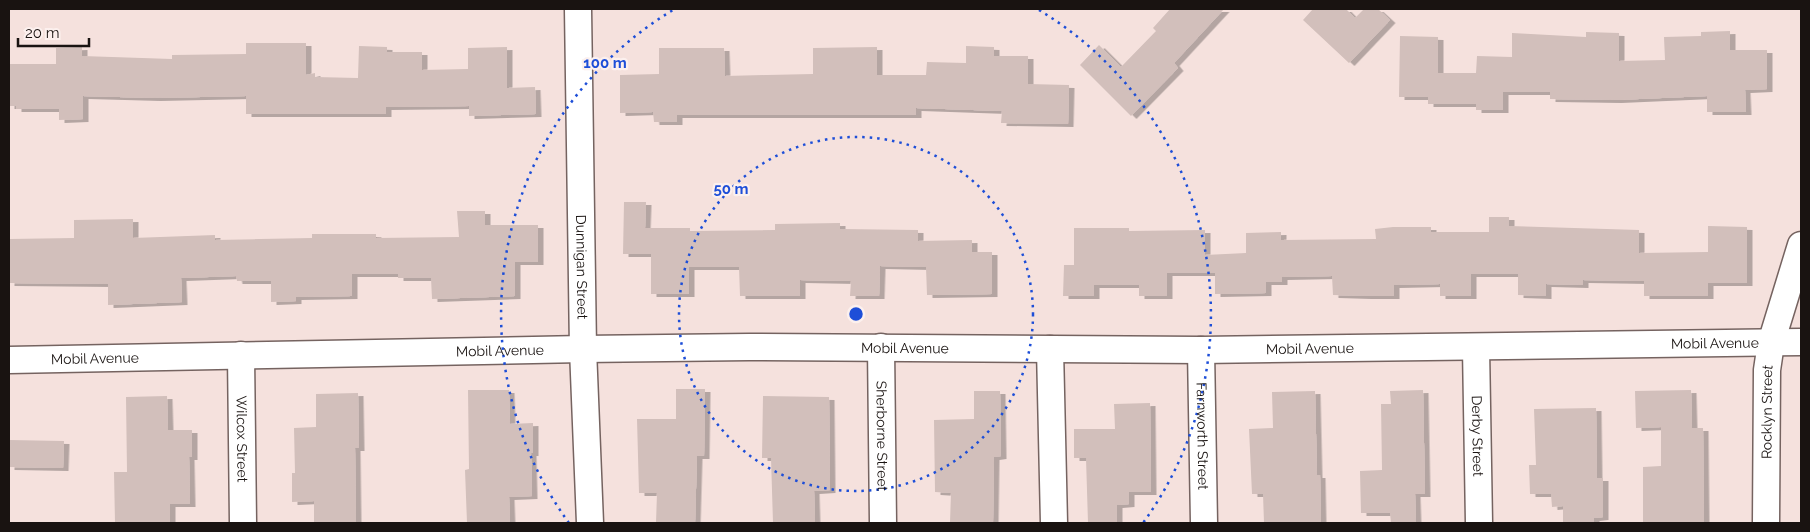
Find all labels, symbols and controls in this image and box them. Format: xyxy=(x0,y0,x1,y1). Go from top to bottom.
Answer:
scale bar xyxy=(18,15,89,47)
text: 20 m xyxy=(25,24,60,42)
text: 100 m xyxy=(583,54,627,72)
text: 50 m xyxy=(713,180,749,198)
street label: Dunnigan Street xyxy=(573,215,591,320)
centre of rings xyxy=(847,305,865,323)
street label: Mobil Avenue xyxy=(1671,335,1759,352)
street label: Mobil Avenue xyxy=(861,340,949,356)
street label: Mobil Avenue xyxy=(1266,340,1354,357)
street label: Mobil Avenue xyxy=(456,342,544,359)
street label: Mobil Avenue xyxy=(51,350,139,367)
street label: Rocklyn Street xyxy=(1758,364,1776,459)
street label: Sherborne Street xyxy=(873,381,891,492)
street label: Farnworth Street xyxy=(1194,382,1211,490)
street label: Derby Street xyxy=(1469,395,1486,477)
street label: Wilcox Street xyxy=(233,396,251,483)

